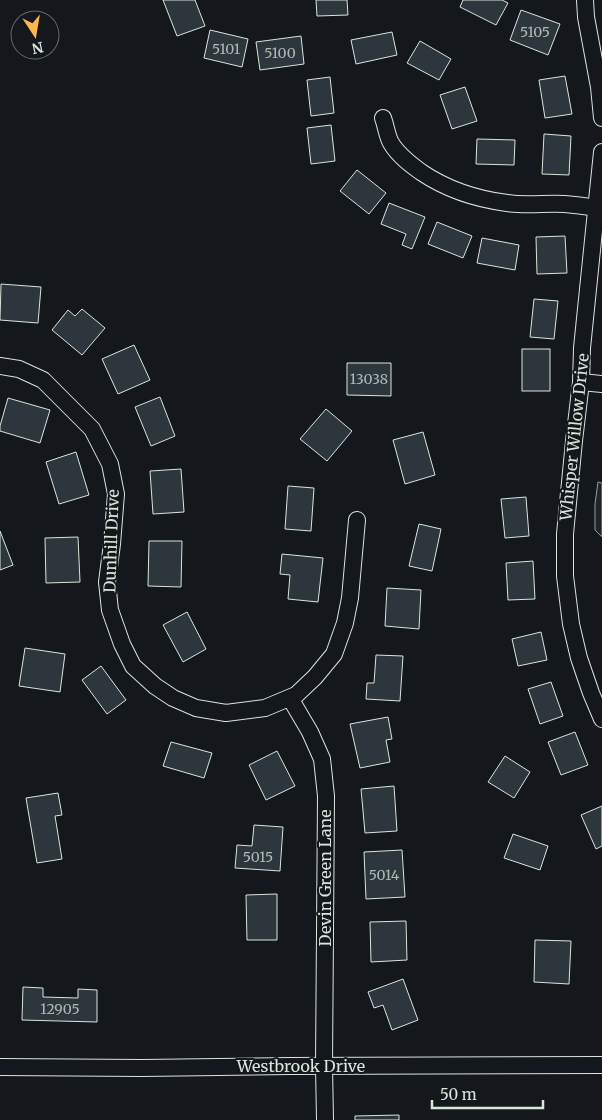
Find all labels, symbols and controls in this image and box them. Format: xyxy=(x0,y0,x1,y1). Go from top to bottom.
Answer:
north arrow xyxy=(10,10,60,60)
house number: 5105 xyxy=(520,23,550,41)
text: N xyxy=(30,38,45,58)
house number: 5101 xyxy=(212,40,240,58)
house number: 5100 xyxy=(264,44,296,62)
street label: Whisper Willow Drive xyxy=(555,352,593,523)
house number: 13038 xyxy=(350,370,388,388)
street label: Dunhill Drive xyxy=(99,489,123,593)
street label: Devin Green Lane xyxy=(315,809,335,947)
house number: 5015 xyxy=(243,848,273,866)
house number: 5014 xyxy=(369,866,400,884)
house number: 12905 xyxy=(40,1000,80,1018)
street label: Westbrook Drive xyxy=(236,1056,365,1076)
scale bar xyxy=(432,1078,543,1110)
text: 50 m xyxy=(440,1085,477,1104)

